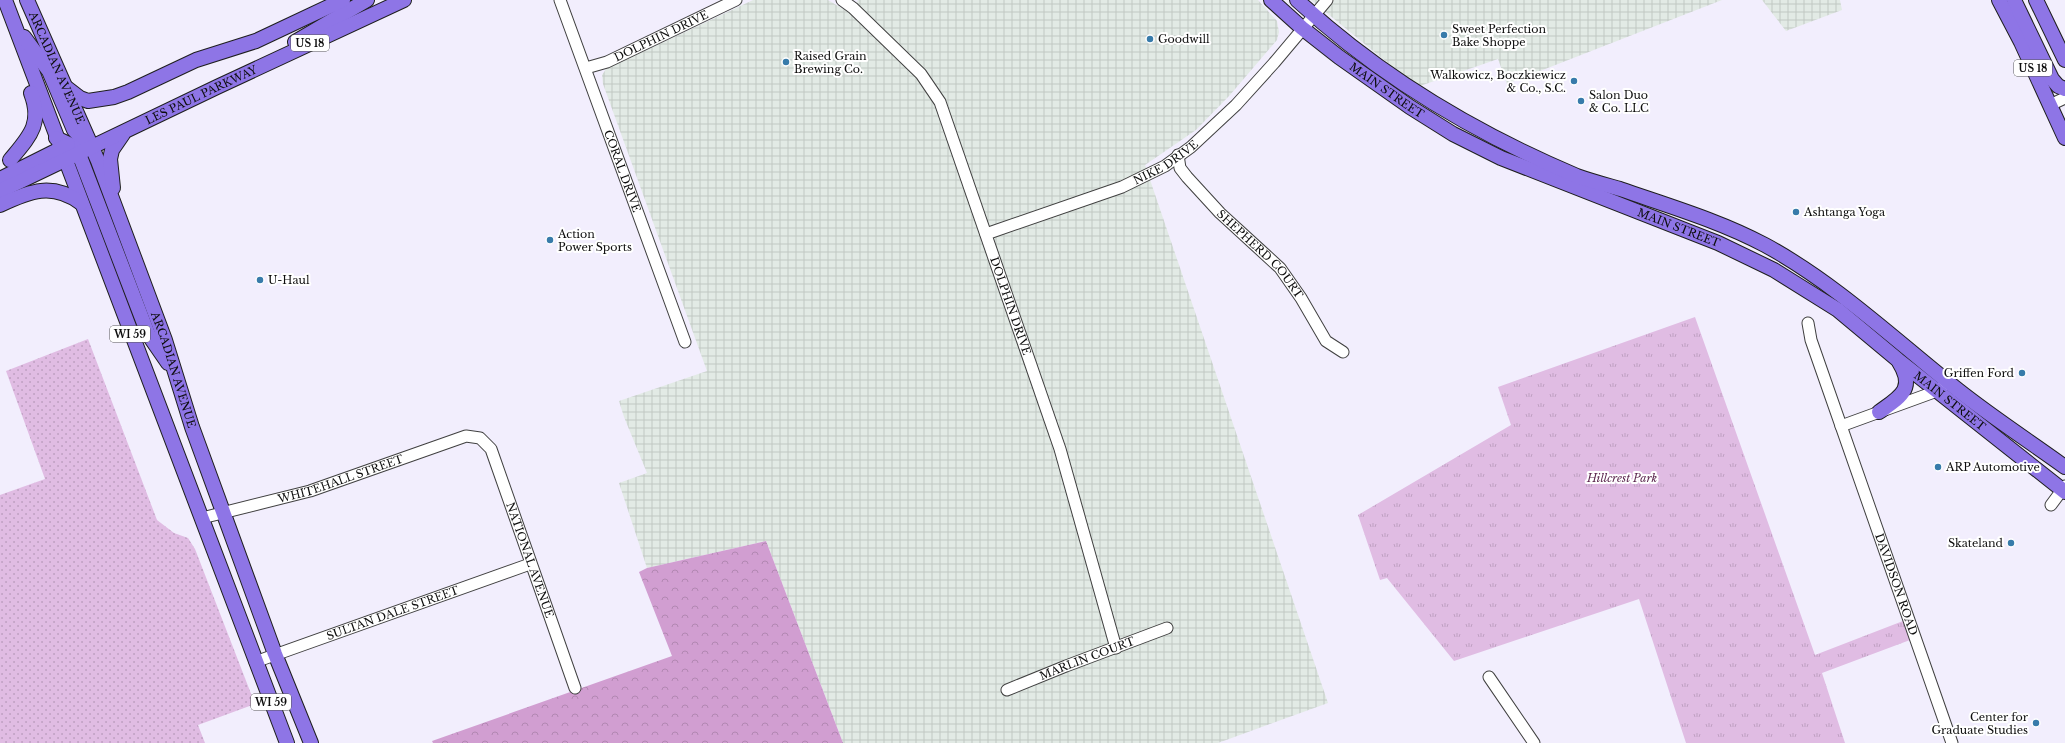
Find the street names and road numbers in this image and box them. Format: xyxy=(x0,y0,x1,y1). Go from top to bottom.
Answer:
street label: DOLPHIN DRIVE xyxy=(612,7,711,65)
street label: ARCADIAN AVENUE xyxy=(26,8,88,126)
road number: US 18 xyxy=(291,35,329,51)
street label: MAIN STREET xyxy=(1347,60,1427,121)
road number: US 18 xyxy=(2014,60,2052,76)
street label: LES PAUL PARKWAY xyxy=(143,62,260,127)
street label: CORAL DRIVE xyxy=(601,128,644,214)
street label: NIKE DRIVE xyxy=(1131,137,1201,187)
street label: MAIN STREET xyxy=(1635,205,1722,250)
street label: SHEPHERD COURT xyxy=(1214,207,1306,301)
street label: DOLPHIN DRIVE xyxy=(987,255,1034,357)
street label: ARCADIAN AVENUE xyxy=(148,309,199,430)
road number: WI 59 xyxy=(110,326,150,342)
street label: MAIN STREET xyxy=(1911,368,1989,434)
street label: WHITEHALL STREET xyxy=(275,452,405,506)
street label: NATIONAL AVENUE xyxy=(503,500,557,620)
street label: DAVIDSON ROAD xyxy=(1872,531,1921,637)
street label: SULTAN DALE STREET xyxy=(324,583,461,643)
street label: MARLIN COURT xyxy=(1037,634,1137,683)
road number: WI 59 xyxy=(251,694,291,710)

